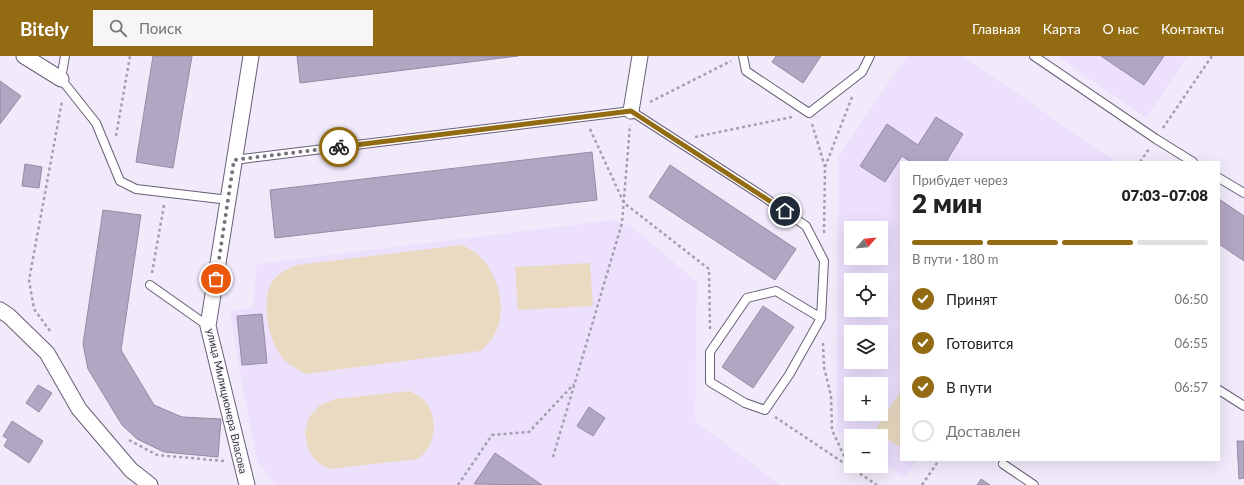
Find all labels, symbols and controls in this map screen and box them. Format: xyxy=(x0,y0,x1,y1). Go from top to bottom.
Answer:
search box xyxy=(93,10,373,46)
text: Bitely xyxy=(20,17,69,40)
icon: search xyxy=(107,17,129,39)
text: Поиск xyxy=(139,19,182,37)
text: Главная xyxy=(972,20,1021,37)
text: Карта xyxy=(1043,20,1081,37)
text: О нас xyxy=(1103,20,1139,37)
text: Контакты xyxy=(1161,20,1224,37)
courier xyxy=(319,127,359,167)
icon: bike xyxy=(328,136,350,158)
text: Прибудет через xyxy=(912,172,1008,188)
text: 07:03–07:08 xyxy=(1122,186,1208,204)
text: 2 мин xyxy=(912,187,982,219)
pin xyxy=(768,194,802,228)
icon: home xyxy=(774,200,796,222)
north arrow xyxy=(844,221,888,265)
map controls xyxy=(844,221,888,473)
text: В пути · 180 m xyxy=(912,251,998,267)
pin xyxy=(199,262,233,296)
icon: bag xyxy=(205,268,227,290)
button: locate xyxy=(844,273,888,317)
icon: check xyxy=(912,288,934,310)
text: Принят xyxy=(946,290,997,308)
text: 06:50 xyxy=(1175,291,1208,307)
button: layers xyxy=(844,325,888,369)
street label: улица Милиционера Власова xyxy=(204,327,251,475)
icon: check xyxy=(912,332,934,354)
text: Готовится xyxy=(946,334,1013,352)
text: 06:55 xyxy=(1175,335,1208,351)
icon: check xyxy=(912,376,934,398)
button: + xyxy=(844,377,888,421)
text: В пути xyxy=(946,378,992,396)
text: 06:57 xyxy=(1175,379,1208,395)
text: Доставлен xyxy=(946,422,1021,440)
button: − xyxy=(844,429,888,473)

